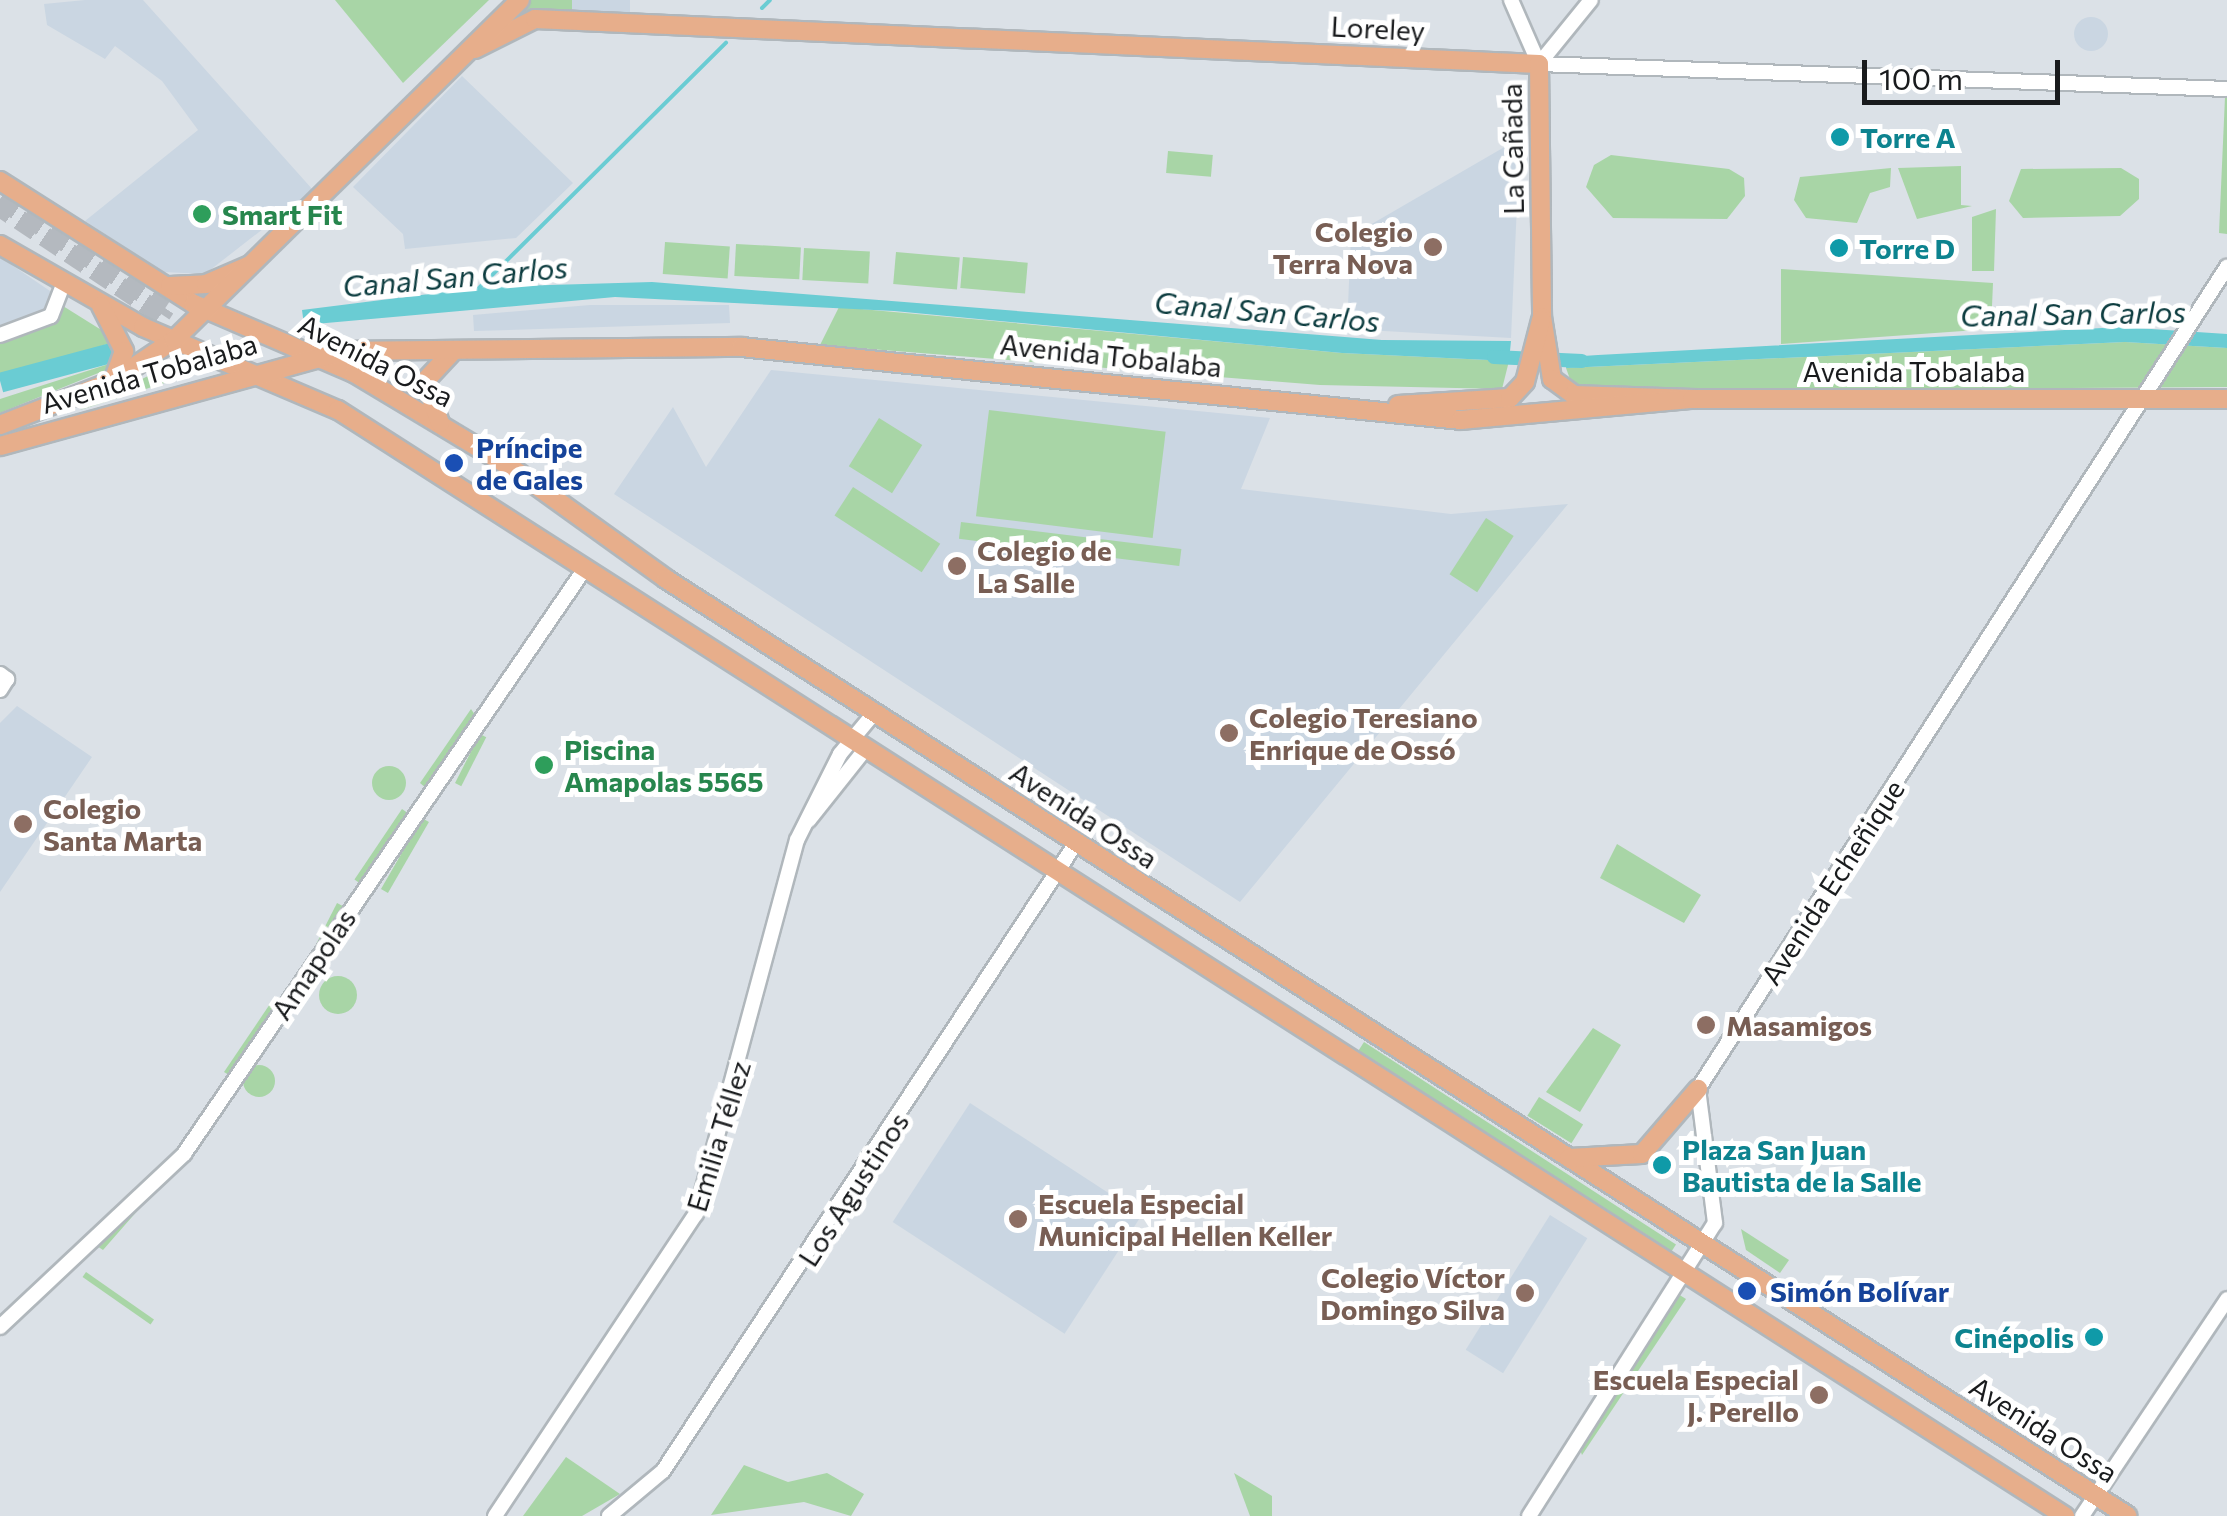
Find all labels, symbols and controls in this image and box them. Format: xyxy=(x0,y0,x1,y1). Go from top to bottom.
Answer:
street label: Loreley xyxy=(1330,9,1426,47)
scale bar xyxy=(1867,40,2064,102)
text: 100 m xyxy=(1879,59,1963,96)
street label: La Cañada xyxy=(1494,83,1530,215)
place label: Torre A xyxy=(1860,120,1956,154)
marker: Torre A xyxy=(1829,126,1851,148)
place label: Smart Fit xyxy=(222,197,343,231)
marker: Smart Fit xyxy=(191,203,213,225)
place label: Colegio Terra Nova xyxy=(1273,214,1413,280)
place label: Torre D xyxy=(1859,231,1955,265)
marker: Colegio Terra Nova xyxy=(1422,236,1444,258)
marker: Torre D xyxy=(1828,237,1850,259)
water label: Canal San Carlos xyxy=(341,248,569,304)
water label: Canal San Carlos xyxy=(1153,283,1381,339)
water label: Canal San Carlos xyxy=(1960,293,2186,333)
street label: Avenida Ossa xyxy=(293,307,459,413)
street label: Avenida Tobalaba xyxy=(37,326,261,420)
street label: Avenida Tobalaba xyxy=(998,327,1224,383)
street label: Avenida Tobalaba xyxy=(1803,354,2025,388)
place label: Príncipe de Gales xyxy=(476,430,583,496)
marker: Príncipe de Gales xyxy=(441,450,467,476)
place label: Colegio de La Salle xyxy=(977,533,1112,599)
marker: Colegio de La Salle xyxy=(946,555,968,577)
place label: Colegio Teresiano Enrique de Ossó xyxy=(1249,700,1478,766)
marker: Colegio Teresiano Enrique de Ossó xyxy=(1218,722,1240,744)
place label: Piscina Amapolas 5565 xyxy=(564,732,764,798)
marker: Piscina Amapolas 5565 xyxy=(533,754,555,776)
street label: Avenida Ossa xyxy=(1004,755,1164,875)
street label: Avenida Echeñique xyxy=(1753,773,1911,991)
place label: Colegio Santa Marta xyxy=(43,791,202,857)
marker: Colegio Santa Marta xyxy=(12,813,34,835)
street label: Amapolas xyxy=(264,902,362,1026)
place label: Masamigos xyxy=(1726,1008,1872,1042)
marker: Masamigos xyxy=(1695,1014,1717,1036)
street label: Emilia Téllez xyxy=(679,1056,757,1216)
street label: Los Agustinos xyxy=(791,1106,915,1272)
place label: Plaza San Juan Bautista de la Salle xyxy=(1682,1132,1921,1198)
marker: Plaza San Juan Bautista de la Salle xyxy=(1651,1154,1673,1176)
place label: Escuela Especial Municipal Hellen Keller xyxy=(1038,1186,1332,1252)
marker: Escuela Especial Municipal Hellen Keller xyxy=(1007,1208,1029,1230)
place label: Colegio Víctor Domingo Silva xyxy=(1320,1260,1505,1326)
place label: Simón Bolívar xyxy=(1770,1274,1949,1308)
marker: Simón Bolívar xyxy=(1734,1278,1760,1304)
marker: Colegio Víctor Domingo Silva xyxy=(1514,1282,1536,1304)
place label: Cinépolis xyxy=(1954,1320,2074,1354)
marker: Cinépolis xyxy=(2083,1326,2105,1348)
place label: Escuela Especial J. Perello xyxy=(1593,1362,1799,1428)
street label: Avenida Ossa xyxy=(1964,1369,2124,1489)
marker: Escuela Especial J. Perello xyxy=(1808,1384,1830,1406)

